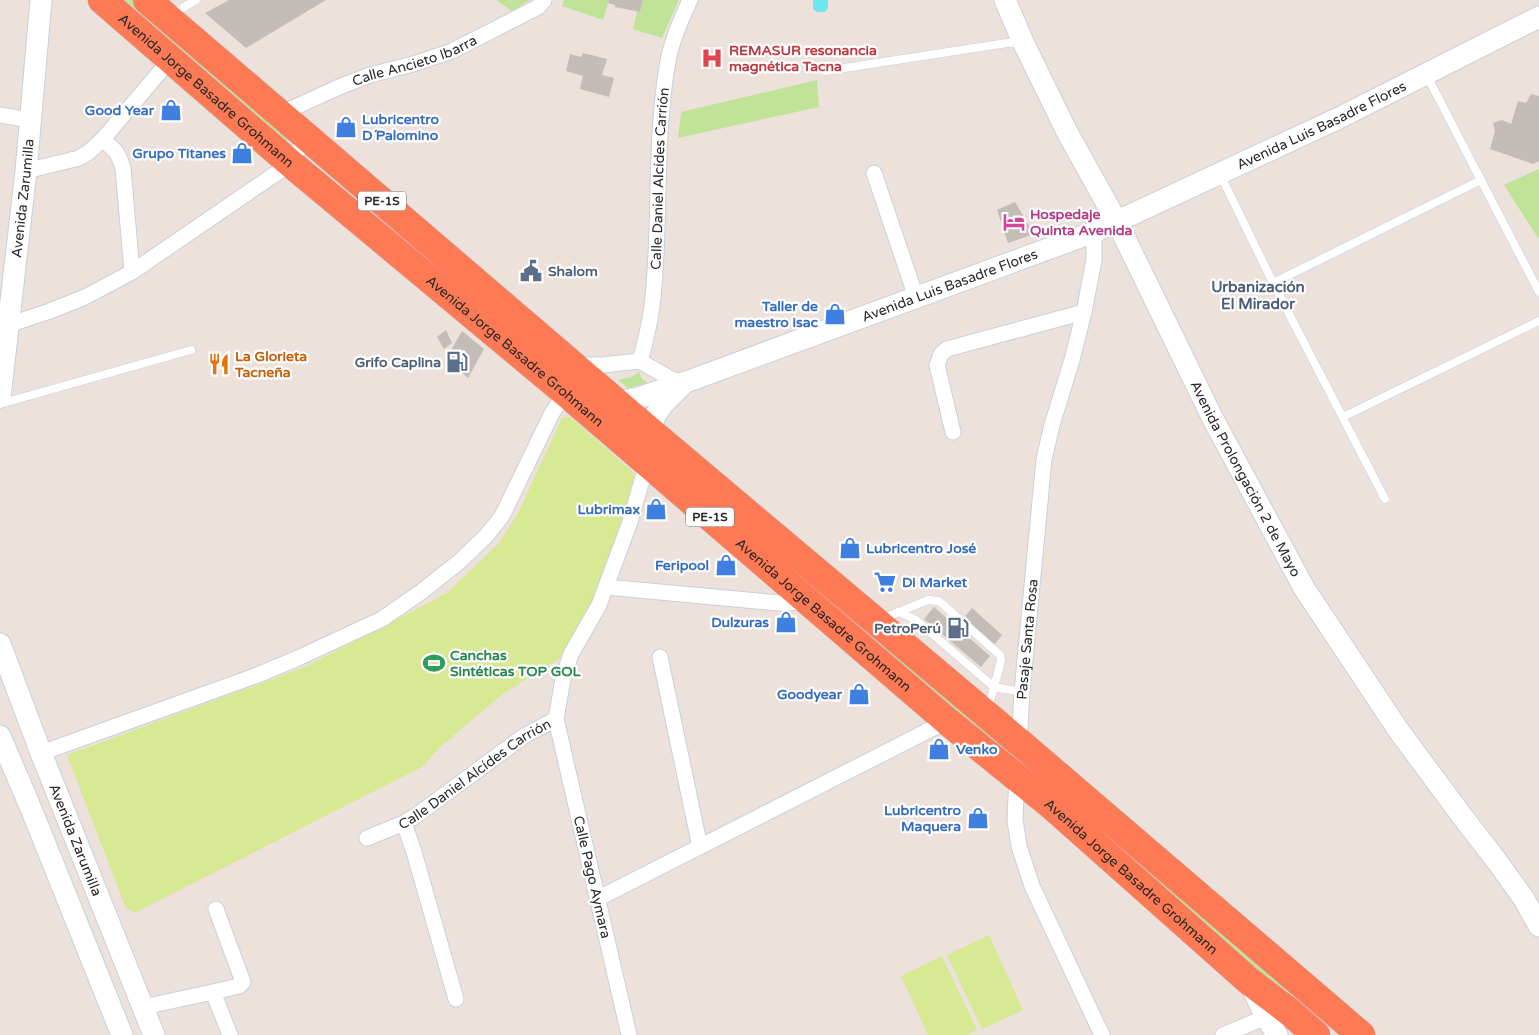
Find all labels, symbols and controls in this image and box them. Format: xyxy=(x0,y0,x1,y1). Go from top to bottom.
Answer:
street label: Avenida Jorge Basadre Grohmann xyxy=(115,10,297,171)
street label: Calle Ancieto Ibarra xyxy=(350,31,480,90)
place label: REMASUR resonancia magnética Tacna xyxy=(729,42,877,75)
hospital icon: REMASUR resonancia magnética Tacna xyxy=(699,45,725,71)
street label: Avenida Luis Basadre Flores xyxy=(1234,77,1409,173)
street label: Calle Daniel Alcídes Carrión xyxy=(647,87,672,270)
shop icon: Good Year xyxy=(158,97,184,123)
place label: Good Year xyxy=(85,102,155,119)
place label: Lubricentro D´Palomino xyxy=(362,111,439,144)
shop icon: Lubricentro D´Palomino xyxy=(333,114,359,140)
street label: Avenida Zarumilla xyxy=(8,138,37,259)
shop icon: Grupo Titanes xyxy=(229,140,255,166)
place label: Grupo Titanes xyxy=(132,145,226,162)
road number: PE-1S xyxy=(358,192,406,210)
place label: Hospedaje Quinta Avenida xyxy=(1030,206,1133,239)
hotel icon: Hospedaje Quinta Avenida xyxy=(1001,209,1027,235)
street label: Avenida Luis Basadre Flores xyxy=(859,245,1040,325)
public building icon: Shalom xyxy=(518,258,544,284)
place label: Shalom xyxy=(548,263,598,280)
street label: Avenida Jorge Basadre Grohmann xyxy=(423,272,607,430)
district label: Urbanización El Mirador xyxy=(1211,278,1305,313)
place label: Taller de maestro isac xyxy=(735,298,819,331)
shop icon: Taller de maestro isac xyxy=(822,301,848,327)
place label: La Glorieta Tacneña xyxy=(234,348,307,381)
fuel station icon: Grifo Caplina xyxy=(444,349,470,375)
restaurant icon: La Glorieta Tacneña xyxy=(206,351,232,377)
place label: Grifo Caplina xyxy=(355,354,441,371)
street label: Avenida Prolongación 2 de Mayo xyxy=(1187,378,1305,580)
shop icon: Lubrimax xyxy=(643,496,669,522)
place label: Lubrimax xyxy=(577,501,640,518)
road number: PE-1S xyxy=(686,508,734,526)
street label: Avenida Jorge Basadre Grohmann xyxy=(732,534,915,695)
shop icon: Lubricentro José xyxy=(837,535,863,561)
place label: Lubricentro José xyxy=(866,540,976,557)
shop icon: Feripool xyxy=(713,552,739,578)
place label: Feripool xyxy=(655,557,709,574)
supermarket icon: Di Market xyxy=(872,569,898,595)
place label: Di Market xyxy=(902,574,968,591)
street label: Pasaje Santa Rosa xyxy=(1013,578,1041,700)
shop icon: Dulzuras xyxy=(773,609,799,635)
place label: Dulzuras xyxy=(711,614,769,631)
fuel station icon: PetroPerú xyxy=(945,615,971,641)
place label: PetroPerú xyxy=(874,620,941,637)
place label: Canchas Sintéticas TOP GOL xyxy=(450,647,582,680)
sports icon: Canchas Sintéticas TOP GOL xyxy=(421,650,447,676)
shop icon: Goodyear xyxy=(846,681,872,707)
place label: Goodyear xyxy=(777,686,843,703)
street label: Calle Daniel Alcídes Carrión xyxy=(396,715,554,833)
shop icon: Venko xyxy=(926,736,952,762)
place label: Venko xyxy=(956,741,998,758)
street label: Avenida Zarumilla xyxy=(46,781,106,898)
street label: Avenida Jorge Basadre Grohmann xyxy=(1041,795,1222,958)
place label: Lubricentro Maquera xyxy=(884,802,961,835)
shop icon: Lubricentro Maquera xyxy=(965,805,991,831)
street label: Calle Pago Aymara xyxy=(570,814,614,940)

